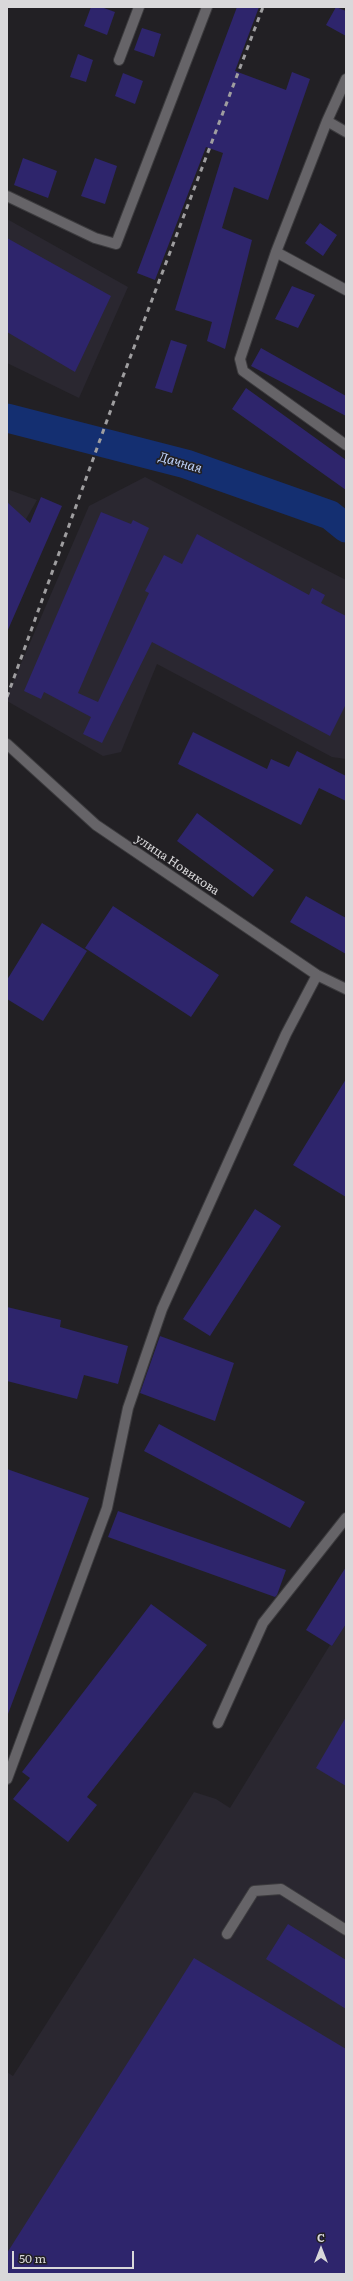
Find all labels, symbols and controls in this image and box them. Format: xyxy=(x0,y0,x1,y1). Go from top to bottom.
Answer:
water label: Дачная xyxy=(156,449,204,477)
street label: улица Новикова xyxy=(132,831,222,899)
north arrow xyxy=(301,2229,341,2269)
text: С xyxy=(317,2229,325,2245)
scale bar xyxy=(14,2243,136,2269)
text: 50 m xyxy=(19,2249,46,2267)

